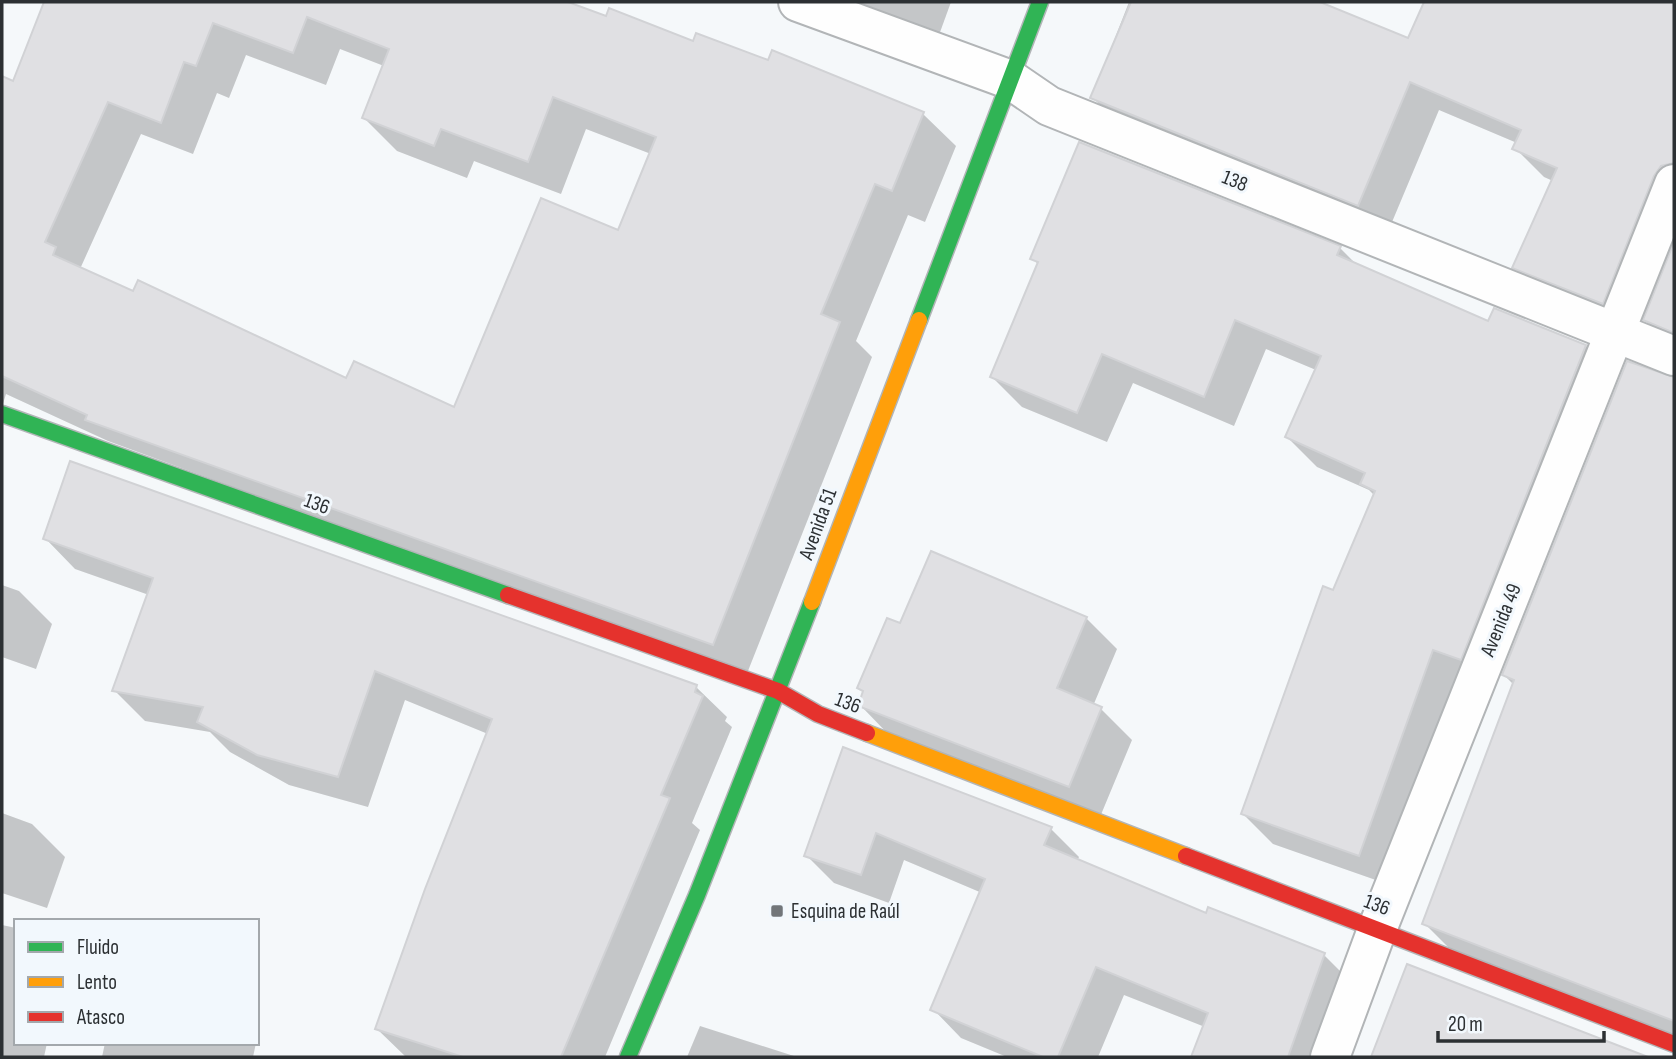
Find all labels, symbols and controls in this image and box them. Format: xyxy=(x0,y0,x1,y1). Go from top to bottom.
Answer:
street label: 138 xyxy=(1219,165,1251,197)
street label: Avenida 51 xyxy=(793,484,843,564)
street label: 136 xyxy=(301,488,333,520)
street label: Avenida 49 xyxy=(1475,580,1527,661)
street label: 136 xyxy=(832,687,864,719)
street label: 136 xyxy=(1361,889,1393,921)
place label: Esquina de Raúl xyxy=(791,899,900,924)
marker: Esquina de Raúl xyxy=(769,903,785,919)
legend xyxy=(14,919,259,1045)
text: Fluido xyxy=(77,935,119,960)
text: Lento xyxy=(77,970,117,995)
scale bar xyxy=(1438,1000,1604,1044)
text: Atasco xyxy=(76,1005,125,1030)
text: 20 m xyxy=(1448,1012,1483,1037)

